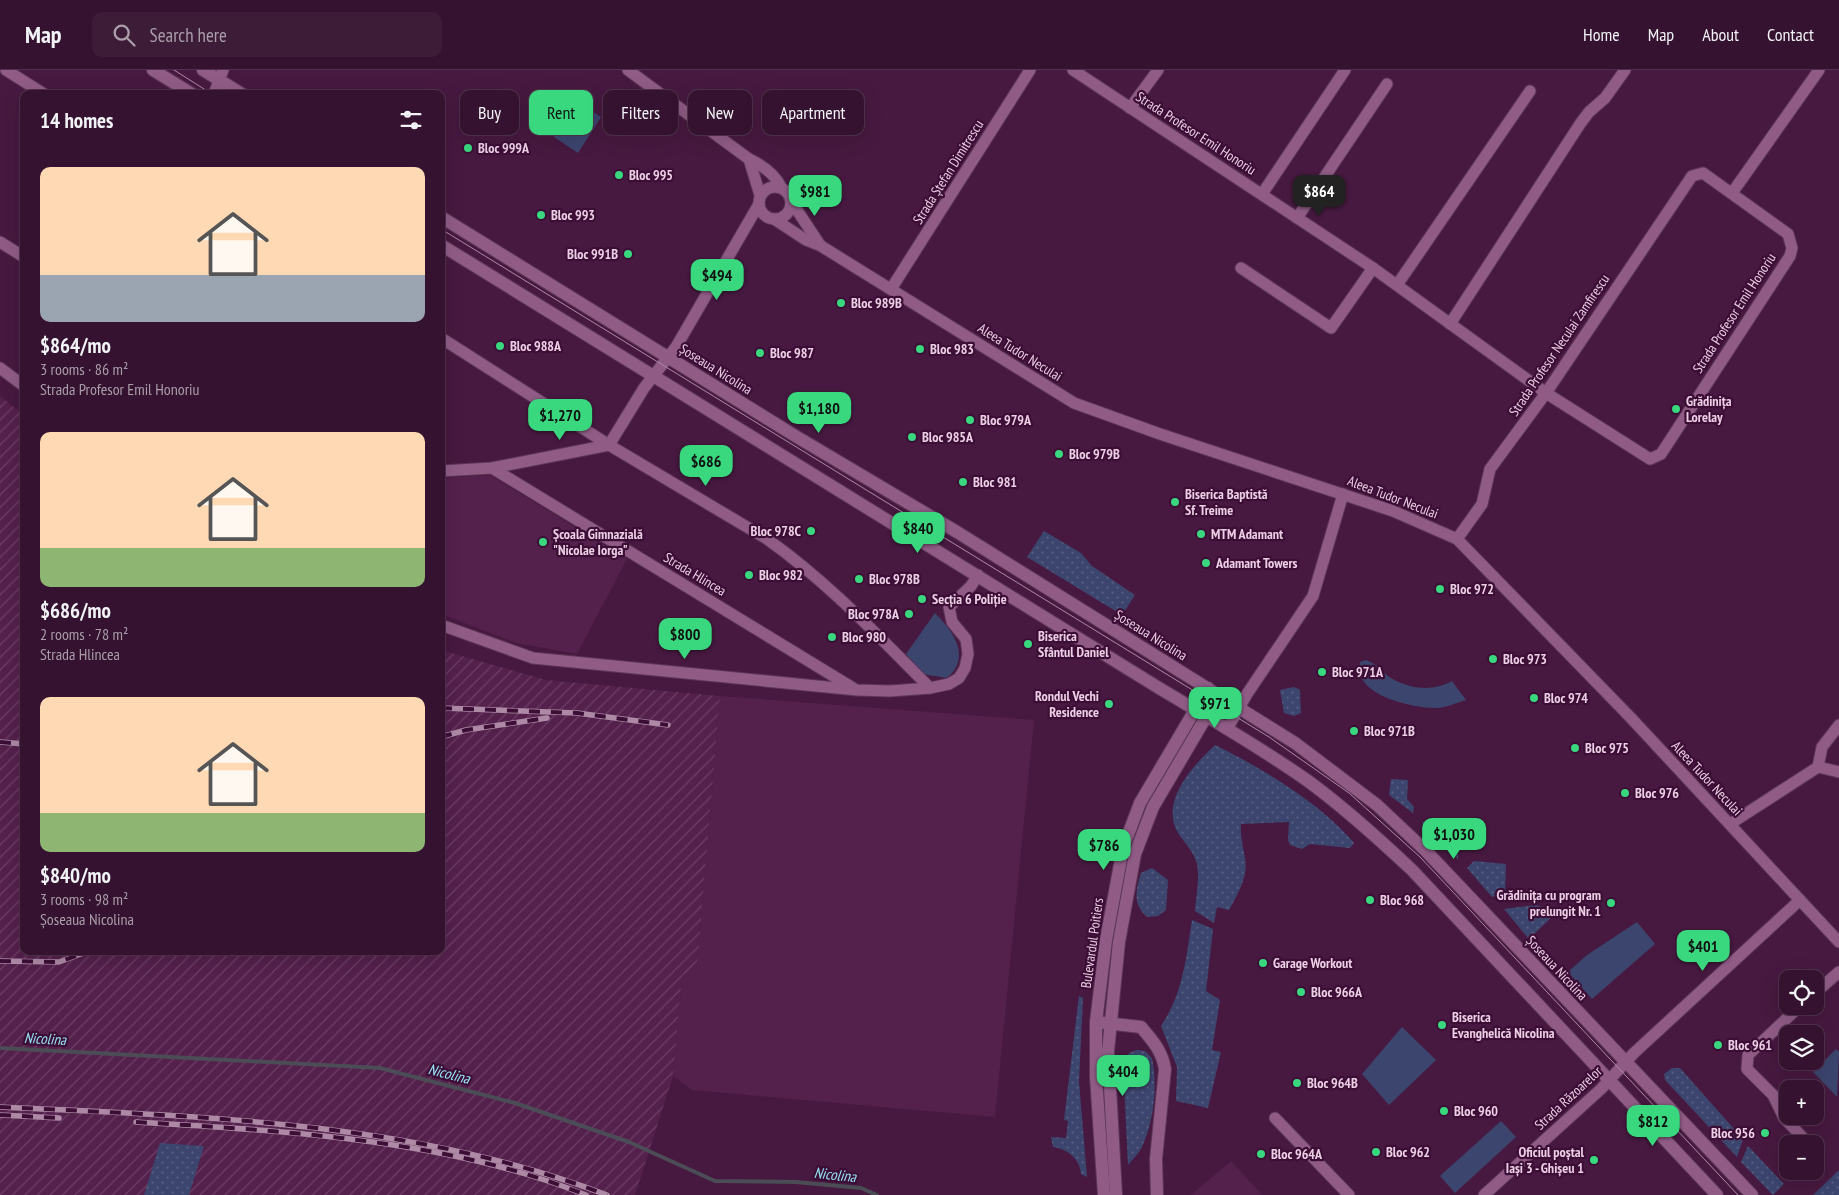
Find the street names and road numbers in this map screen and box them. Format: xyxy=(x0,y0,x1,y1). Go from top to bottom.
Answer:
street label: Strada Profesor Emil Honoriu xyxy=(1133,87,1259,179)
street label: Strada Ștefan Dimitrescu xyxy=(909,117,987,227)
street label: Strada Profesor Emil Honoriu xyxy=(1688,250,1780,376)
street label: Strada Profesor Neculai Zamfirescu xyxy=(1505,271,1613,419)
street label: Aleea Tudor Neculai xyxy=(975,319,1065,385)
street label: Șoseaua Nicolina xyxy=(676,340,756,398)
street label: Aleea Tudor Neculai xyxy=(1345,471,1441,523)
street label: Strada Hlincea xyxy=(660,548,730,600)
street label: Șoseaua Nicolina xyxy=(1111,606,1191,664)
street label: Aleea Tudor Neculai xyxy=(1668,737,1746,819)
street label: Bulevardul Poitiers xyxy=(1077,896,1107,989)
street label: Șoseaua Nicolina xyxy=(1522,932,1592,1004)
street label: Strada Răzoarelor xyxy=(1531,1062,1606,1134)

